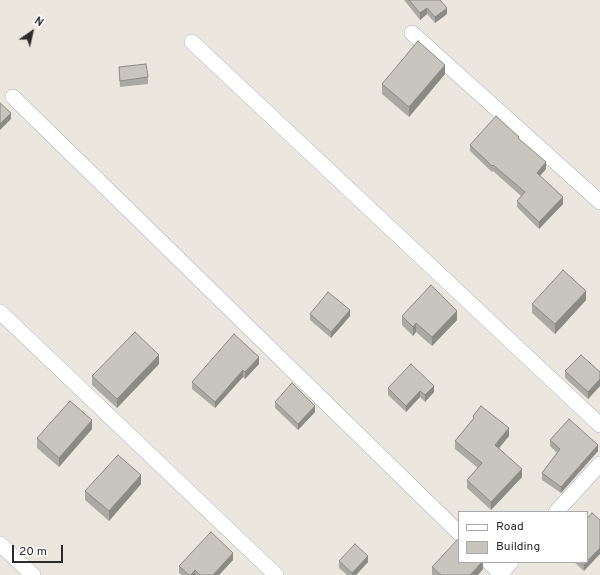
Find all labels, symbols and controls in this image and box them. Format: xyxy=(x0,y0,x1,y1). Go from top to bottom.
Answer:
north arrow xyxy=(12,12,52,52)
text: N xyxy=(32,14,46,30)
legend xyxy=(458,511,588,563)
text: Road xyxy=(496,519,524,535)
scale bar xyxy=(14,537,65,563)
text: Building xyxy=(496,539,540,555)
text: 20 m xyxy=(19,544,47,560)

